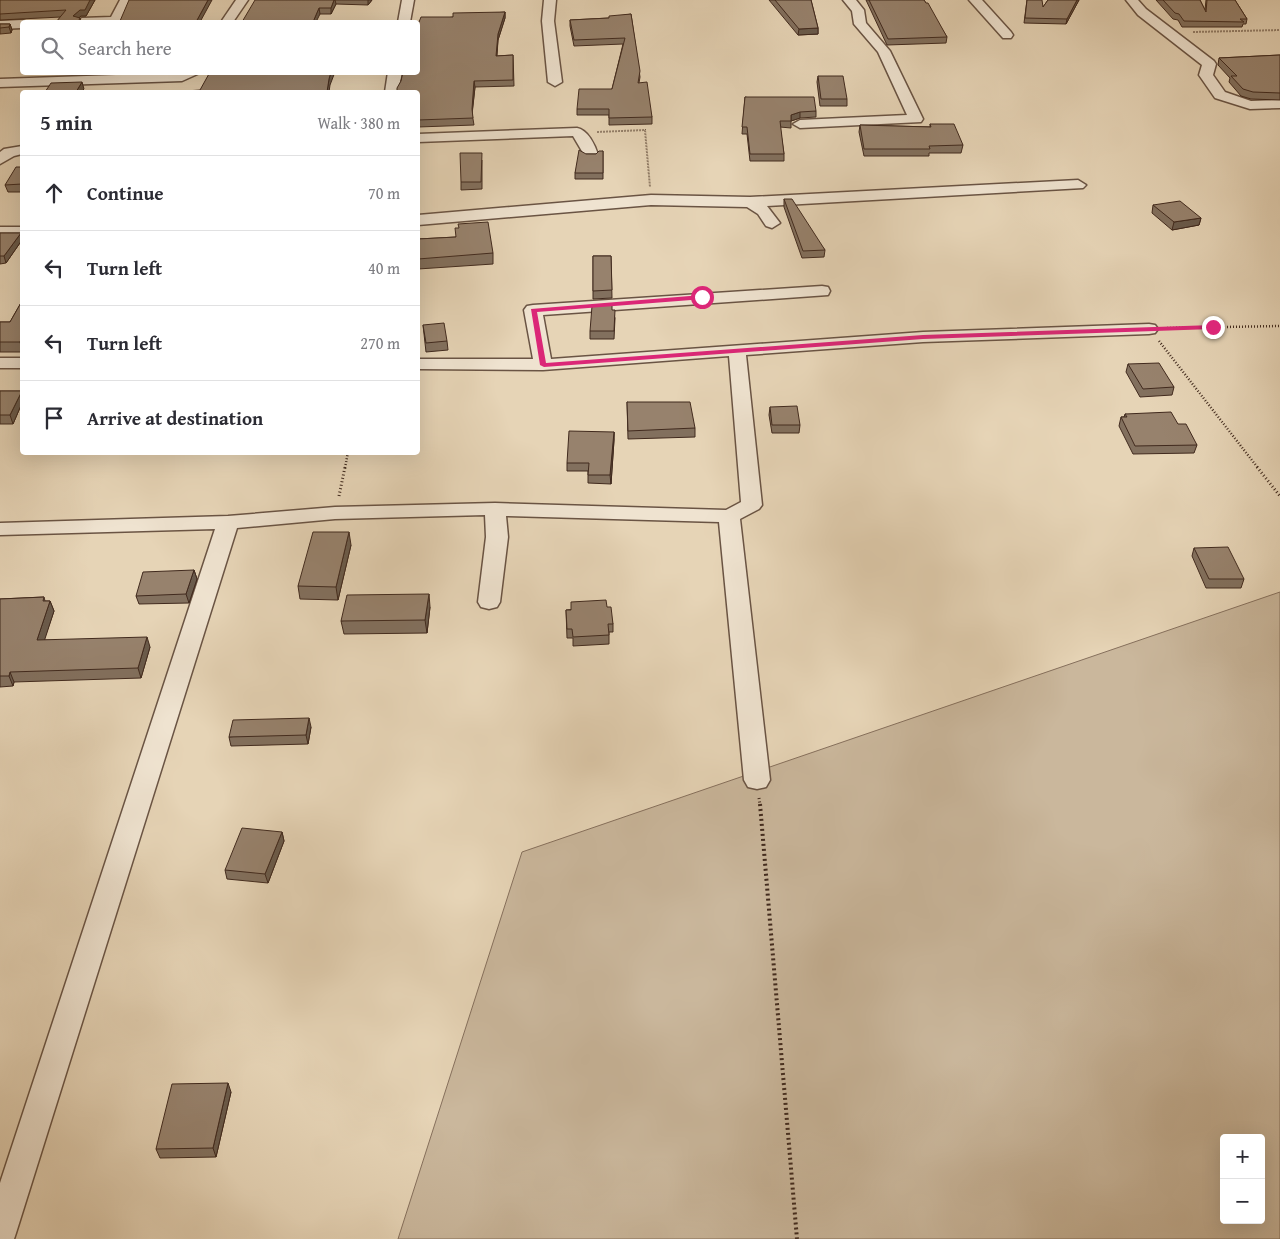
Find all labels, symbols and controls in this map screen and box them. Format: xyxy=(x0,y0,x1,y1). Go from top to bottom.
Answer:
search box xyxy=(20,20,420,75)
icon: search xyxy=(38,34,66,62)
text: Search here xyxy=(78,34,172,62)
text: 5 min xyxy=(40,107,92,138)
text: Walk · 380 m xyxy=(317,111,400,135)
icon: ahead xyxy=(40,179,68,207)
text: Continue xyxy=(87,179,164,207)
text: 70 m xyxy=(368,181,400,205)
icon: left xyxy=(40,254,68,282)
text: Turn left xyxy=(87,254,162,282)
text: 40 m xyxy=(368,256,400,280)
route start xyxy=(691,286,714,309)
route end xyxy=(1202,316,1225,339)
icon: left xyxy=(40,329,68,357)
text: Turn left xyxy=(87,329,162,357)
text: 270 m xyxy=(360,331,400,355)
icon: arrive xyxy=(40,404,68,432)
text: Arrive at destination xyxy=(87,404,263,432)
map controls xyxy=(1220,1134,1265,1224)
button: + xyxy=(1220,1134,1265,1179)
button: − xyxy=(1220,1179,1265,1224)

